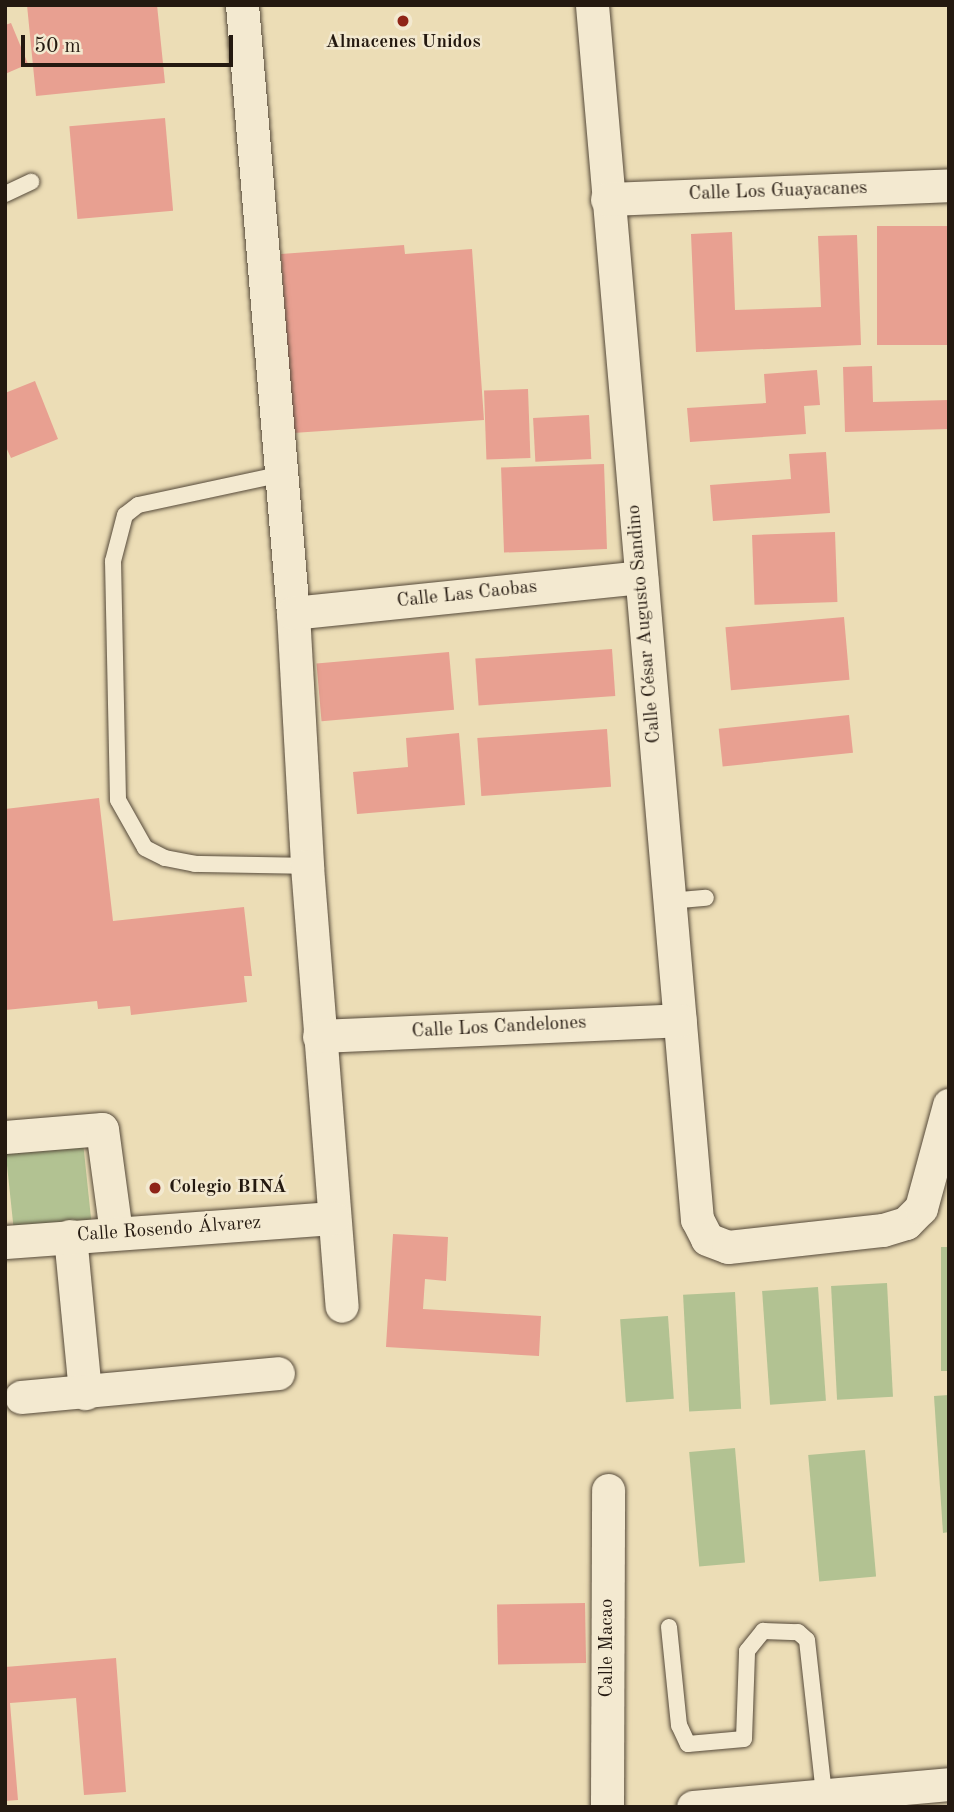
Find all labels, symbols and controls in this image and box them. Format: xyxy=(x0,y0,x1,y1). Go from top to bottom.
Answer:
marker: Almacenes Unidos xyxy=(395,13,411,29)
scale bar xyxy=(24,21,236,65)
place label: Almacenes Unidos xyxy=(325,32,481,54)
text: 50 m xyxy=(34,36,81,57)
street label: Calle Los Guayacanes xyxy=(688,177,868,207)
street label: Calle César Augusto Sandino xyxy=(623,504,667,744)
street label: Calle Las Caobas xyxy=(396,576,538,614)
street label: Calle Los Candelones xyxy=(411,1012,587,1044)
place label: Colegio BINÁ xyxy=(169,1177,287,1199)
marker: Colegio BINÁ xyxy=(147,1180,163,1196)
street label: Calle Rosendo Álvarez xyxy=(76,1212,262,1248)
street label: Calle Macao xyxy=(597,1599,619,1697)

